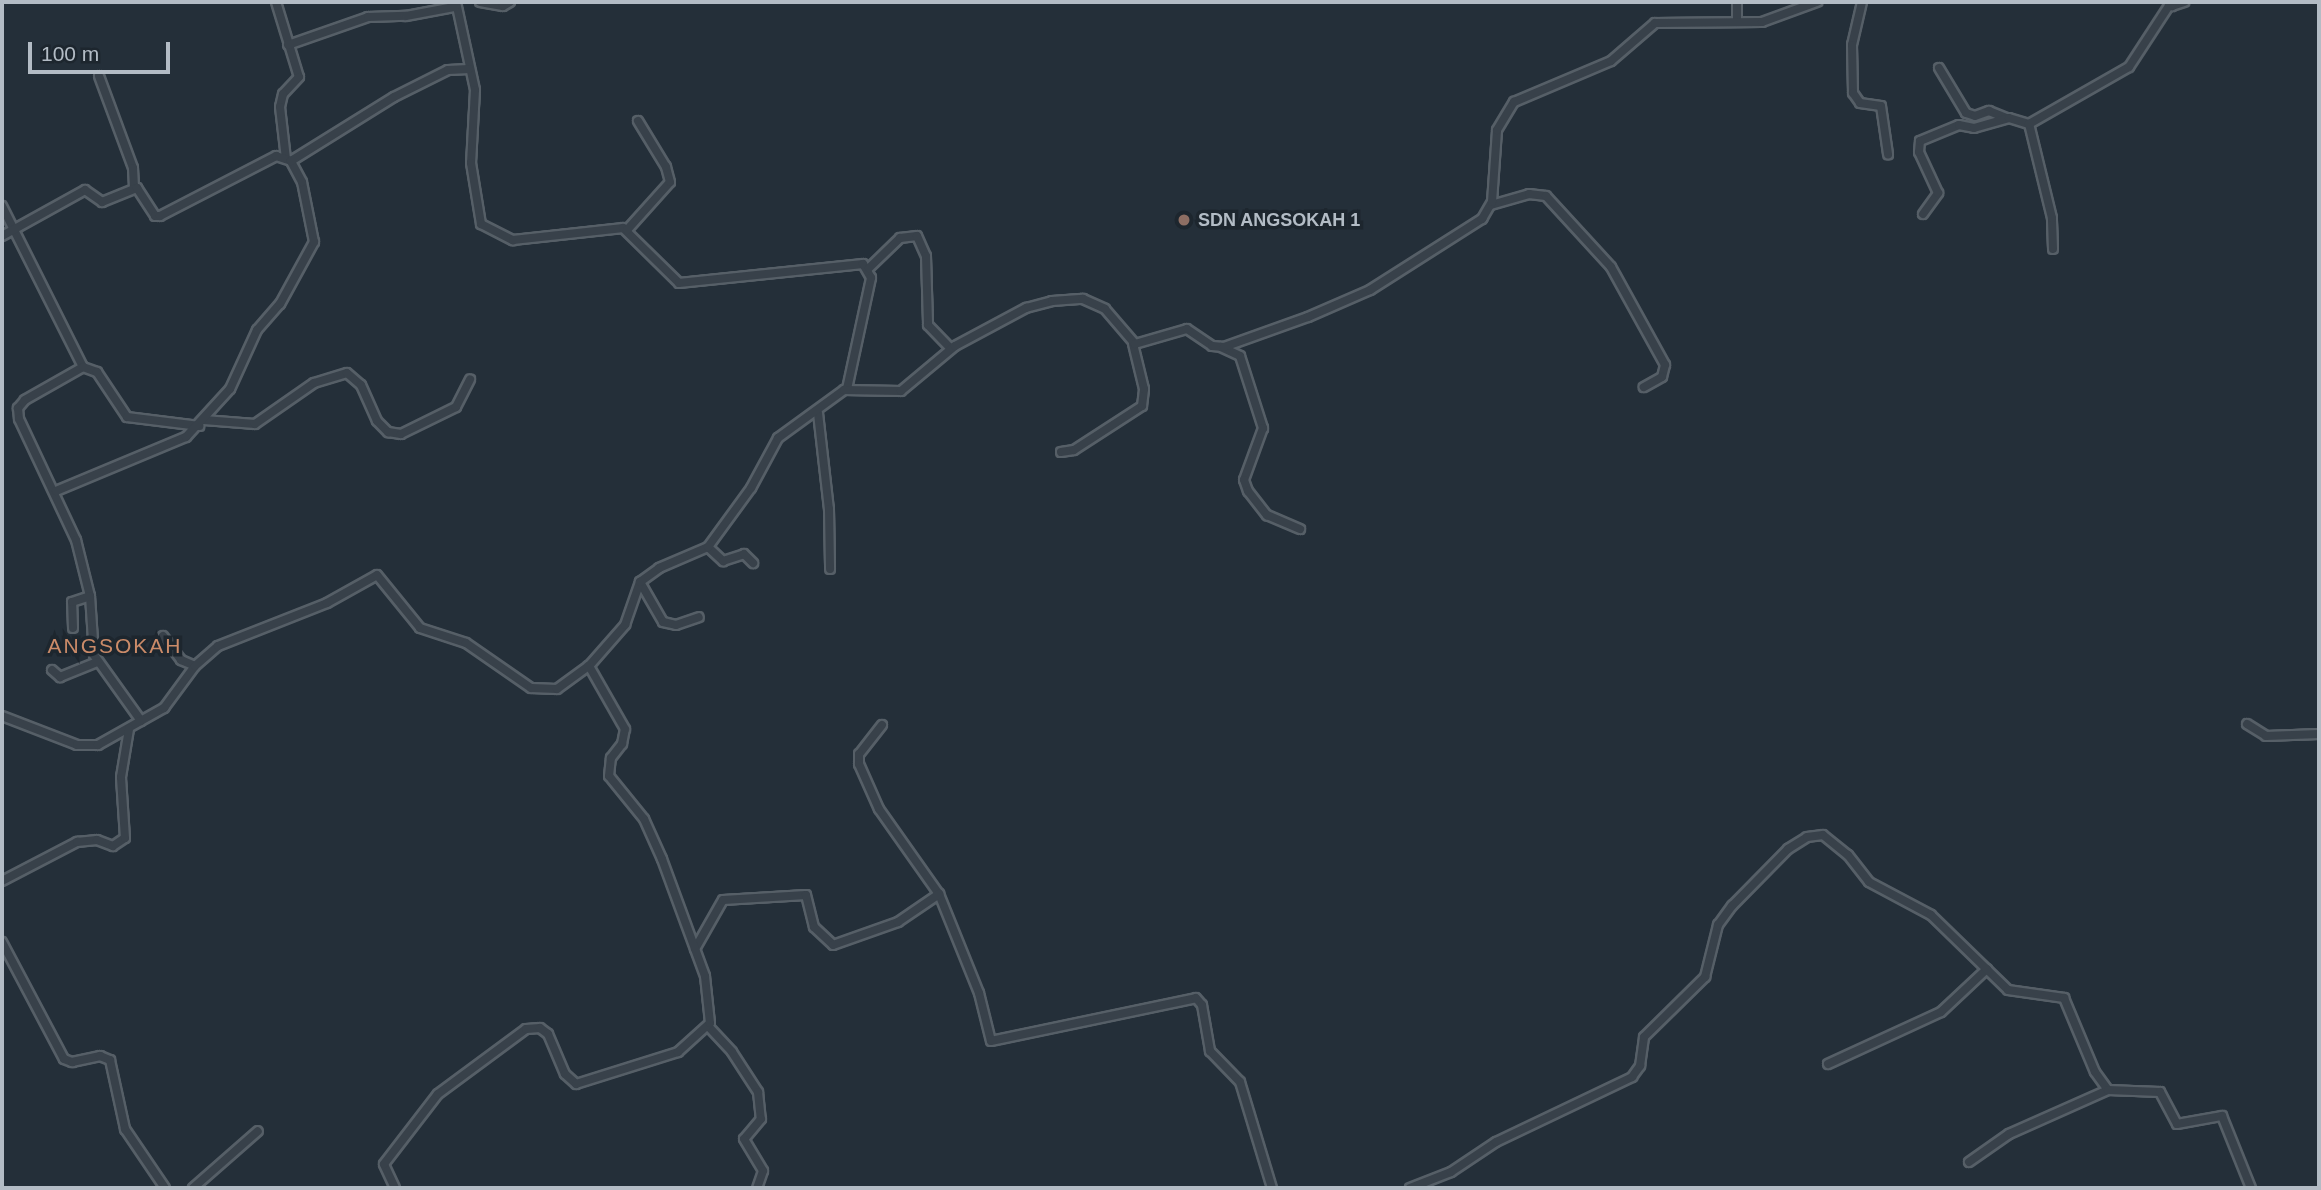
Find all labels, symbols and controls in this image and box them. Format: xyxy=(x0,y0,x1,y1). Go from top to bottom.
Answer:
scale bar xyxy=(32,28,173,72)
text: 100 m xyxy=(41,42,99,65)
place label: SDN ANGSOKAH 1 xyxy=(1198,209,1361,231)
marker: SDN ANGSOKAH 1 xyxy=(1176,212,1192,228)
district label: ANGSOKAH xyxy=(48,633,182,659)

